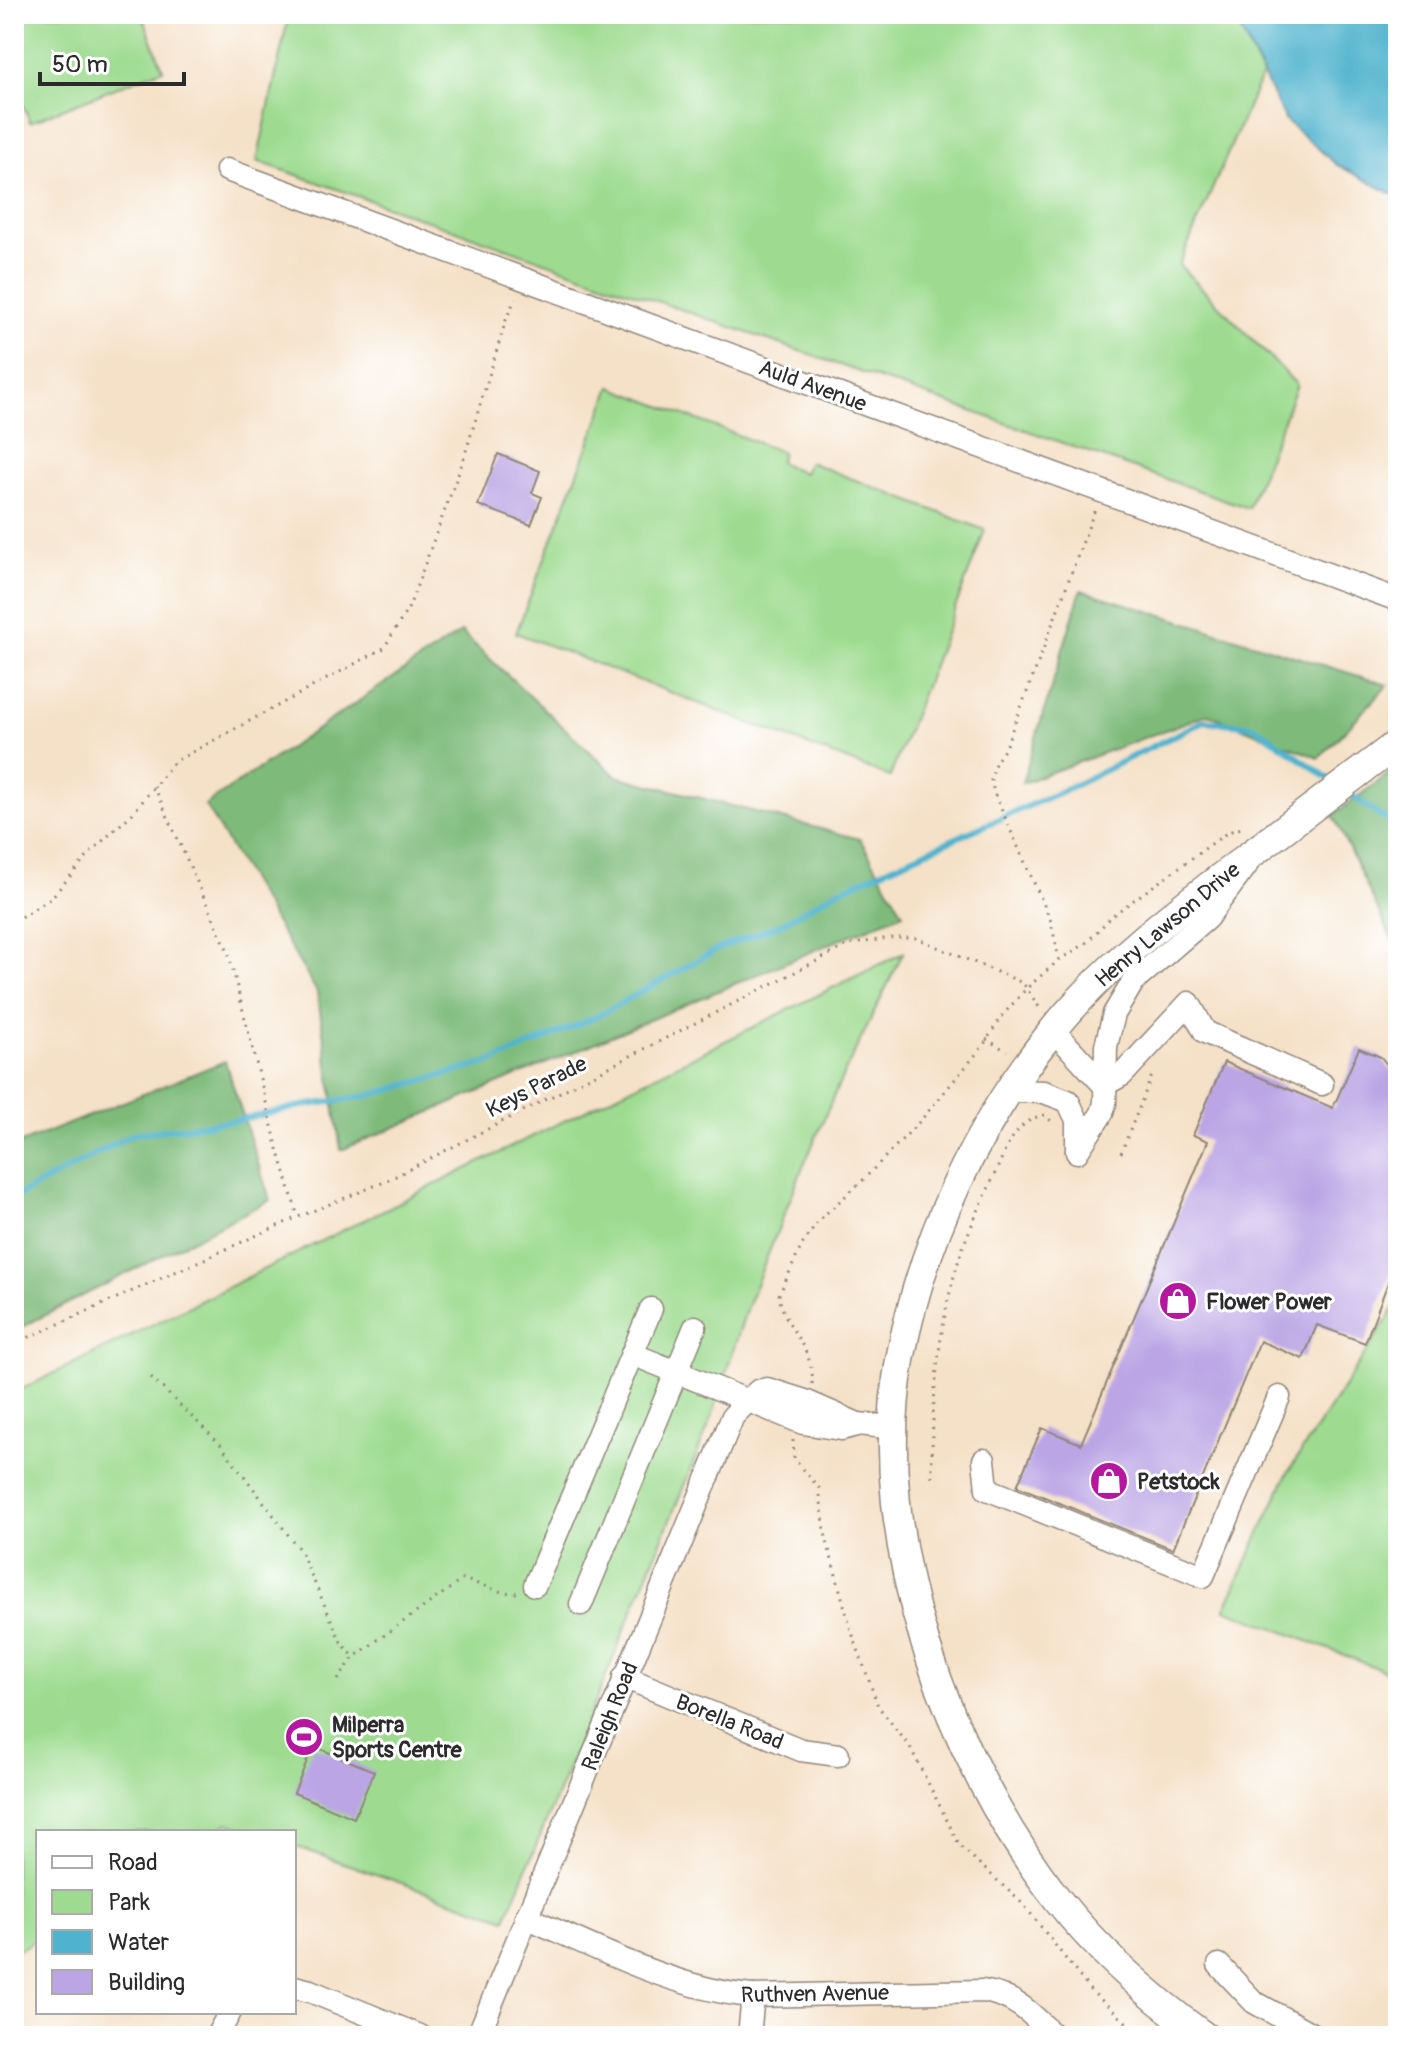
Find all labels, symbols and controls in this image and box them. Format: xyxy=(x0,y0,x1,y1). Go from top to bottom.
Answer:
scale bar xyxy=(40,36,184,86)
text: 50 m xyxy=(52,50,108,79)
street label: Auld Avenue xyxy=(755,353,871,418)
street label: Henry Lawson Drive xyxy=(1089,856,1246,994)
street label: Keys Parade xyxy=(481,1049,592,1124)
shop icon: Flower Power xyxy=(1157,1280,1199,1322)
place label: Flower Power xyxy=(1206,1288,1333,1316)
shop icon: Petstock xyxy=(1088,1460,1130,1502)
place label: Petstock xyxy=(1137,1468,1221,1496)
street label: Raleigh Road xyxy=(575,1658,644,1775)
street label: Borella Road xyxy=(672,1688,788,1756)
place label: Milperra Sports Centre xyxy=(332,1711,463,1764)
sports icon: Milperra Sports Centre xyxy=(283,1716,325,1758)
legend xyxy=(36,1830,296,2014)
text: Road xyxy=(108,1848,158,1877)
text: Park xyxy=(108,1888,150,1917)
text: Water xyxy=(108,1928,169,1957)
text: Building xyxy=(108,1968,185,1997)
street label: Ruthven Avenue xyxy=(741,1979,889,2009)

